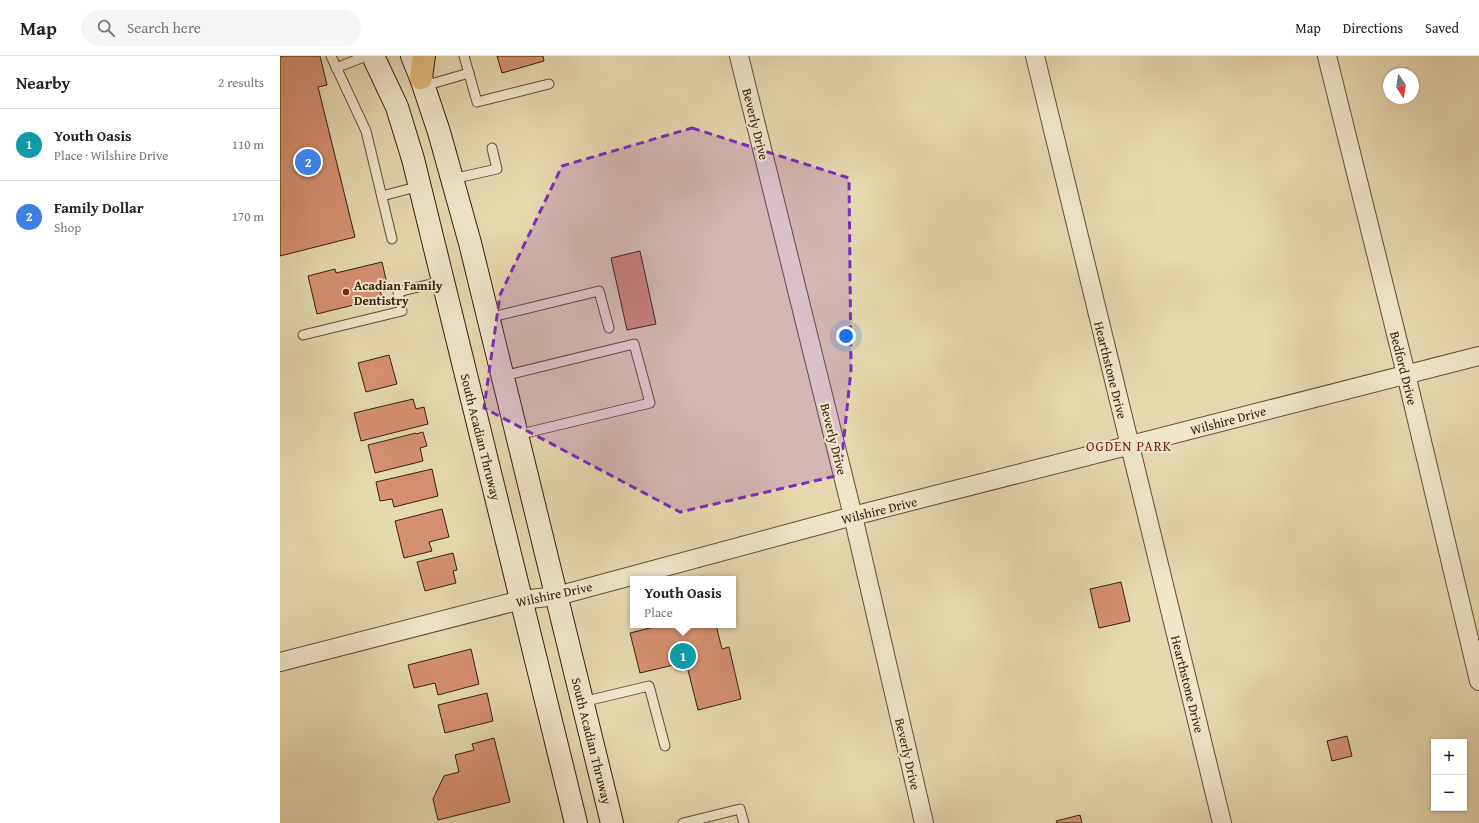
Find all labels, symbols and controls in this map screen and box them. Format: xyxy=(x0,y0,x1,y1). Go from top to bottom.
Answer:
search box xyxy=(81,10,361,46)
text: Map xyxy=(20,14,57,42)
icon: search xyxy=(95,17,117,39)
text: Search here xyxy=(127,17,201,38)
text: Map xyxy=(1295,18,1321,38)
text: Directions xyxy=(1343,18,1403,38)
text: Saved xyxy=(1425,18,1459,38)
north arrow xyxy=(1383,68,1419,104)
text: Nearby xyxy=(16,70,70,95)
text: 2 results xyxy=(218,73,264,92)
street label: Beverly Drive xyxy=(737,86,774,162)
text: Youth Oasis xyxy=(54,125,132,146)
text: 1 xyxy=(26,135,32,154)
text: 110 m xyxy=(232,135,264,154)
text: Place · Wilshire Drive xyxy=(54,146,168,165)
pin: 2 xyxy=(295,147,321,177)
text: Family Dollar xyxy=(54,197,144,218)
text: 2 xyxy=(26,207,32,226)
text: 170 m xyxy=(232,207,264,226)
text: Shop xyxy=(54,218,81,237)
place label: Acadian Family Dentistry xyxy=(354,276,443,310)
marker: Acadian Family Dentistry xyxy=(341,287,351,297)
street label: Hearthstone Drive xyxy=(1089,319,1132,421)
your location xyxy=(836,326,856,346)
street label: Bedford Drive xyxy=(1385,329,1422,407)
street label: South Acadian Thruway xyxy=(456,372,506,503)
street label: Beverly Drive xyxy=(815,401,852,477)
street label: Wilshire Drive xyxy=(1188,401,1268,440)
district label: OGDEN PARK xyxy=(1086,436,1172,456)
street label: Wilshire Drive xyxy=(839,492,919,529)
popup xyxy=(630,576,736,628)
street label: Wilshire Drive xyxy=(514,577,594,612)
text: Youth Oasis xyxy=(644,582,722,603)
text: Place xyxy=(644,603,673,622)
street label: Hearthstone Drive xyxy=(1166,633,1209,735)
pin: 1 xyxy=(670,641,696,671)
street label: South Acadian Thruway xyxy=(567,676,617,807)
street label: Beverly Drive xyxy=(890,716,925,792)
map controls xyxy=(1431,739,1467,811)
button: + xyxy=(1431,739,1467,775)
button: − xyxy=(1431,775,1467,811)

